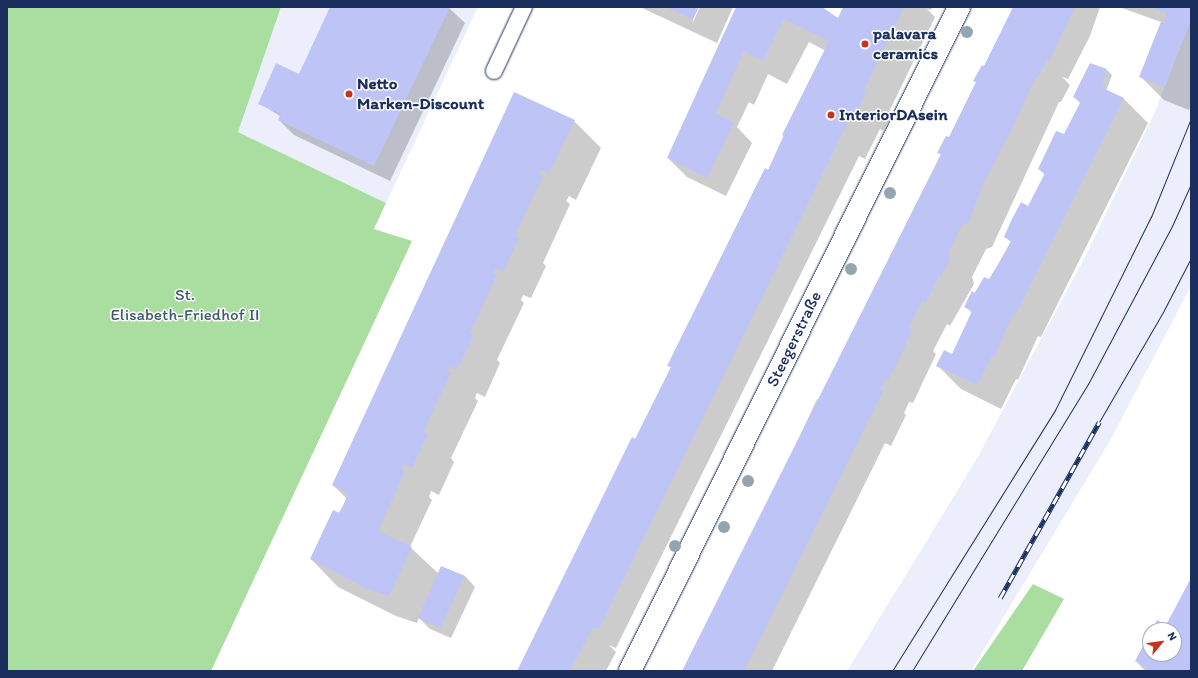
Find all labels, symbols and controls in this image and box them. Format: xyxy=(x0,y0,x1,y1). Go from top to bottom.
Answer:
place label: palavara ceramics xyxy=(873,24,938,64)
marker: palavara ceramics xyxy=(860,39,870,49)
place label: Netto Marken-Discount xyxy=(357,74,484,114)
marker: Netto Marken-Discount xyxy=(344,89,354,99)
place label: InteriorDAsein xyxy=(839,105,948,125)
marker: InteriorDAsein xyxy=(826,110,836,120)
park label: St. Elisabeth-Friedhof II xyxy=(110,285,260,325)
street label: Steegerstraße xyxy=(762,288,826,390)
north arrow xyxy=(1142,622,1182,662)
text: N xyxy=(1165,630,1180,643)

